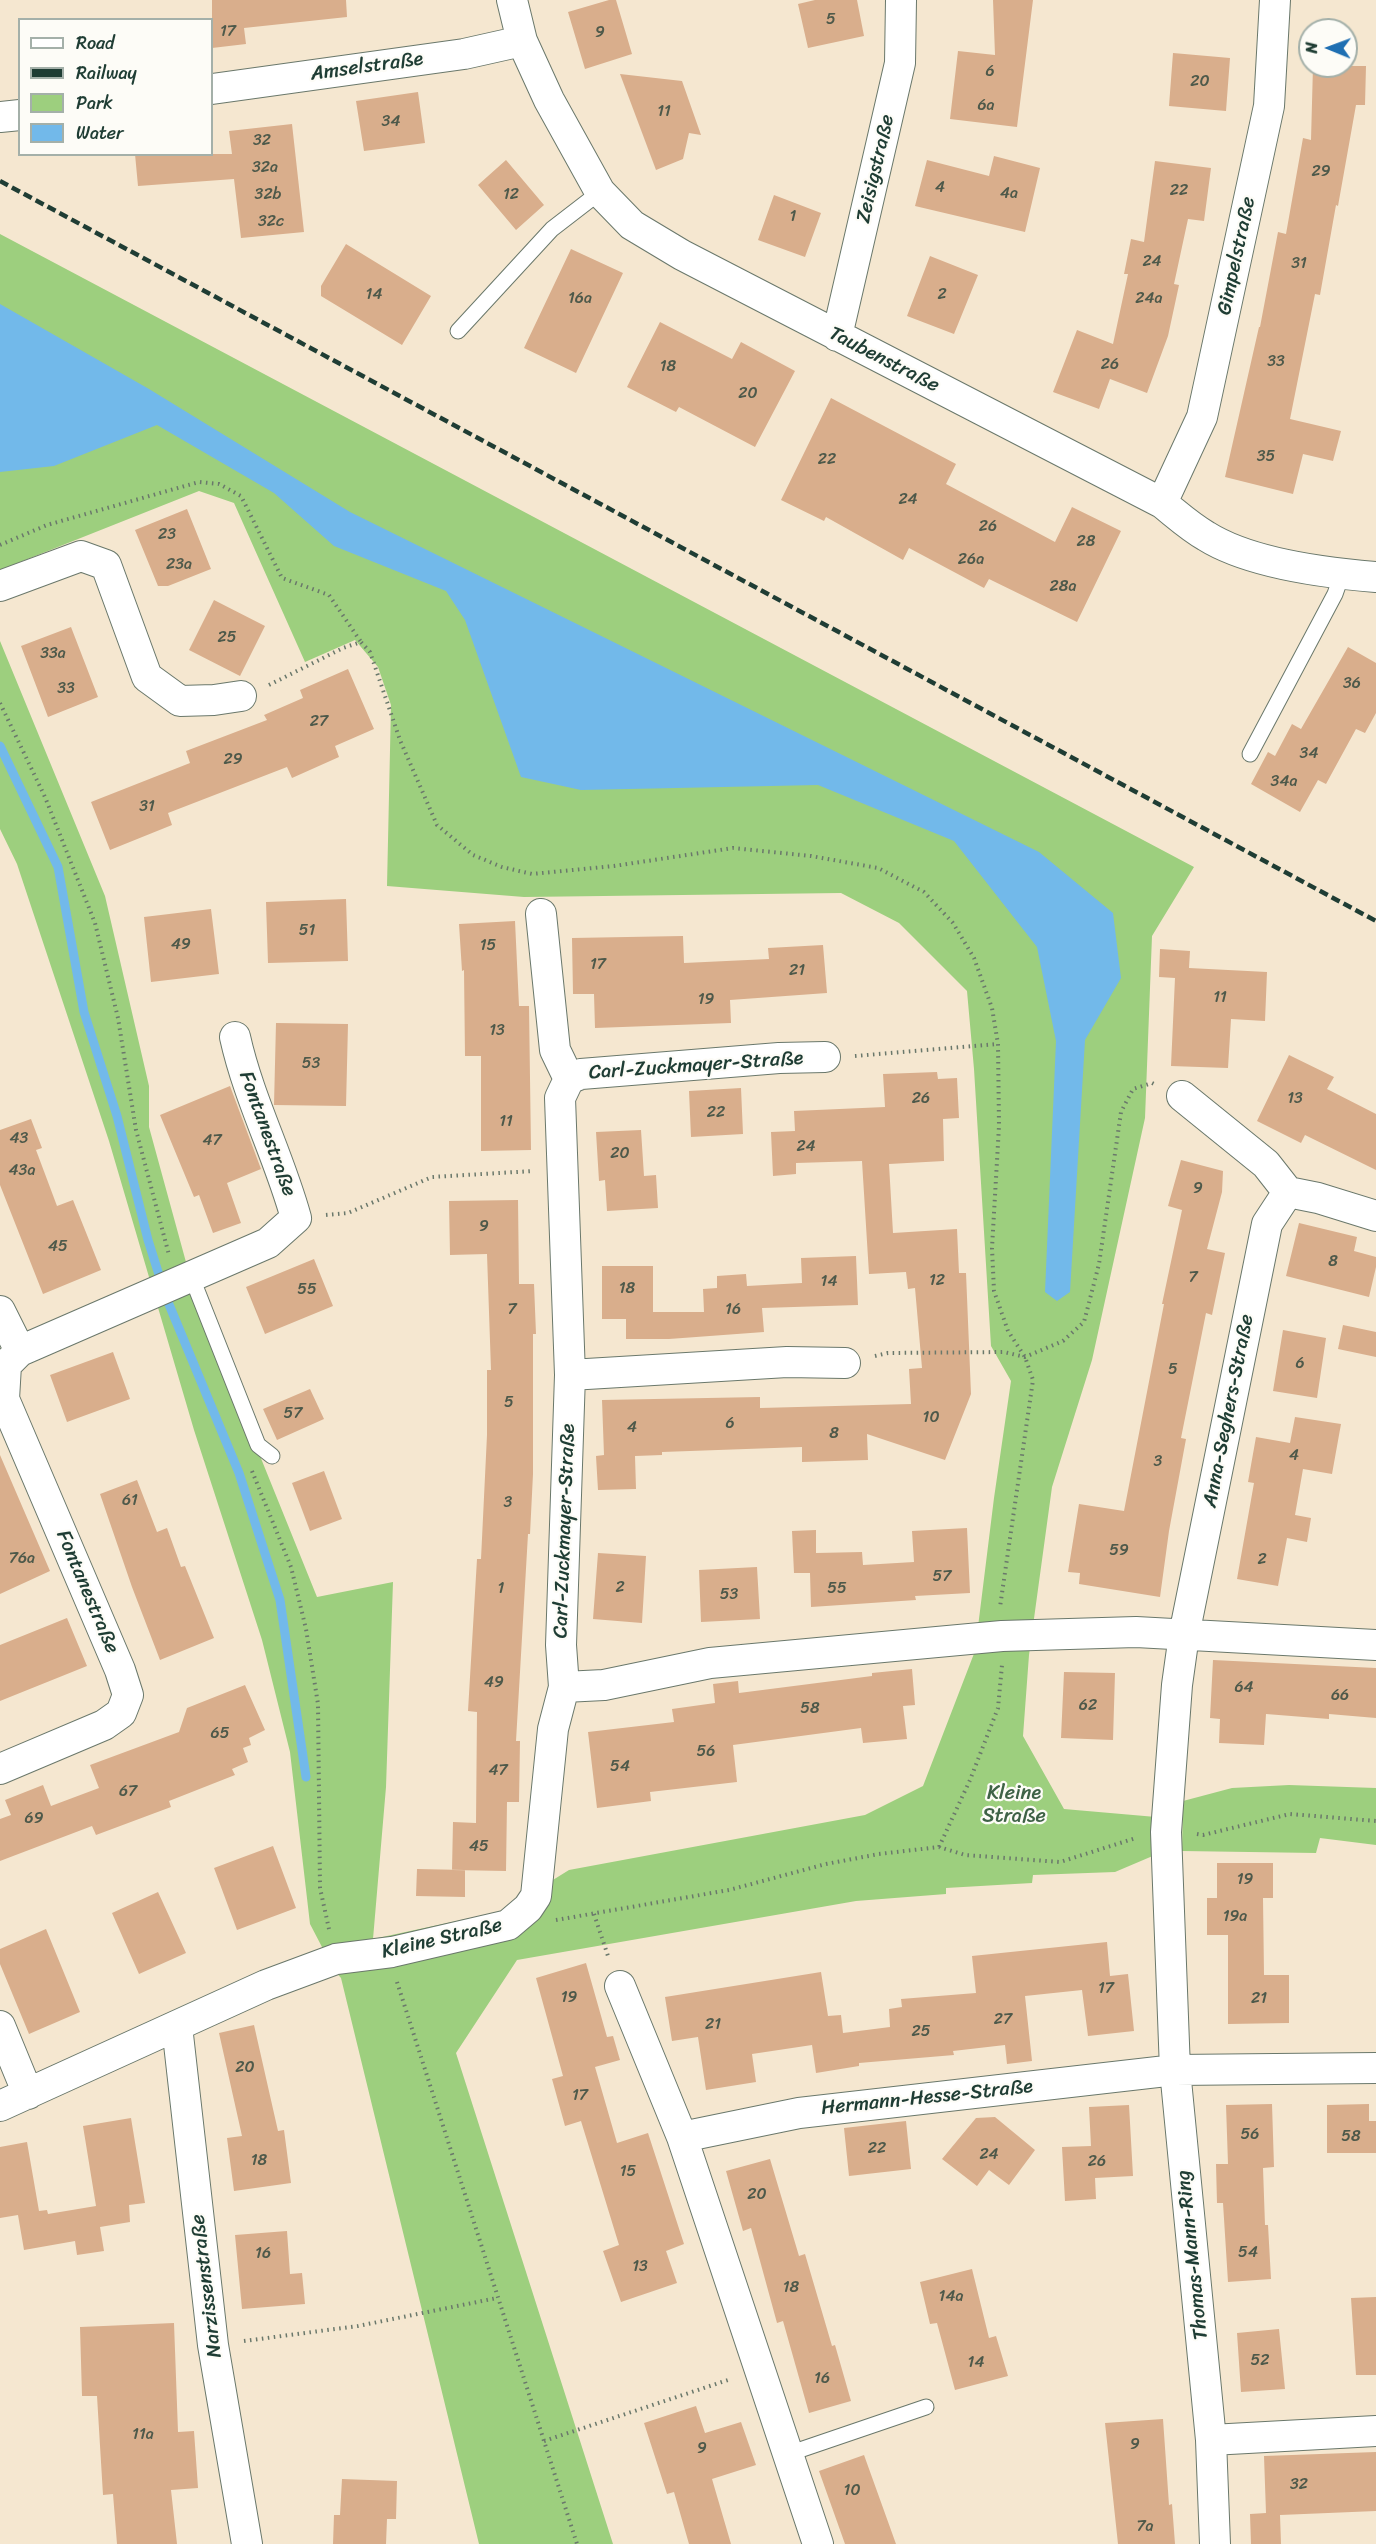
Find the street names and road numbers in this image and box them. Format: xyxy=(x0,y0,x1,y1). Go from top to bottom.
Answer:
street label: Amselstraße xyxy=(309,47,425,87)
street label: Zeisigstraße xyxy=(852,112,900,226)
street label: Gimpelstraße xyxy=(1213,195,1261,317)
street label: Taubenstraße xyxy=(825,322,943,398)
street label: Carl-Zuckmayer-Straße xyxy=(588,1047,804,1085)
street label: Fontanestraße xyxy=(233,1068,301,1200)
street label: Anna-Seghers-Straße xyxy=(1198,1312,1260,1510)
street label: Carl-Zuckmayer-Straße xyxy=(549,1423,581,1639)
street label: Fontanestraße xyxy=(50,1527,124,1657)
street label: Kleine Straße xyxy=(379,1913,505,1965)
street label: Hermann-Hesse-Straße xyxy=(820,2075,1034,2121)
street label: Thomas-Mann-Ring xyxy=(1172,2169,1214,2341)
street label: Narzissenstraße xyxy=(186,2213,228,2359)

